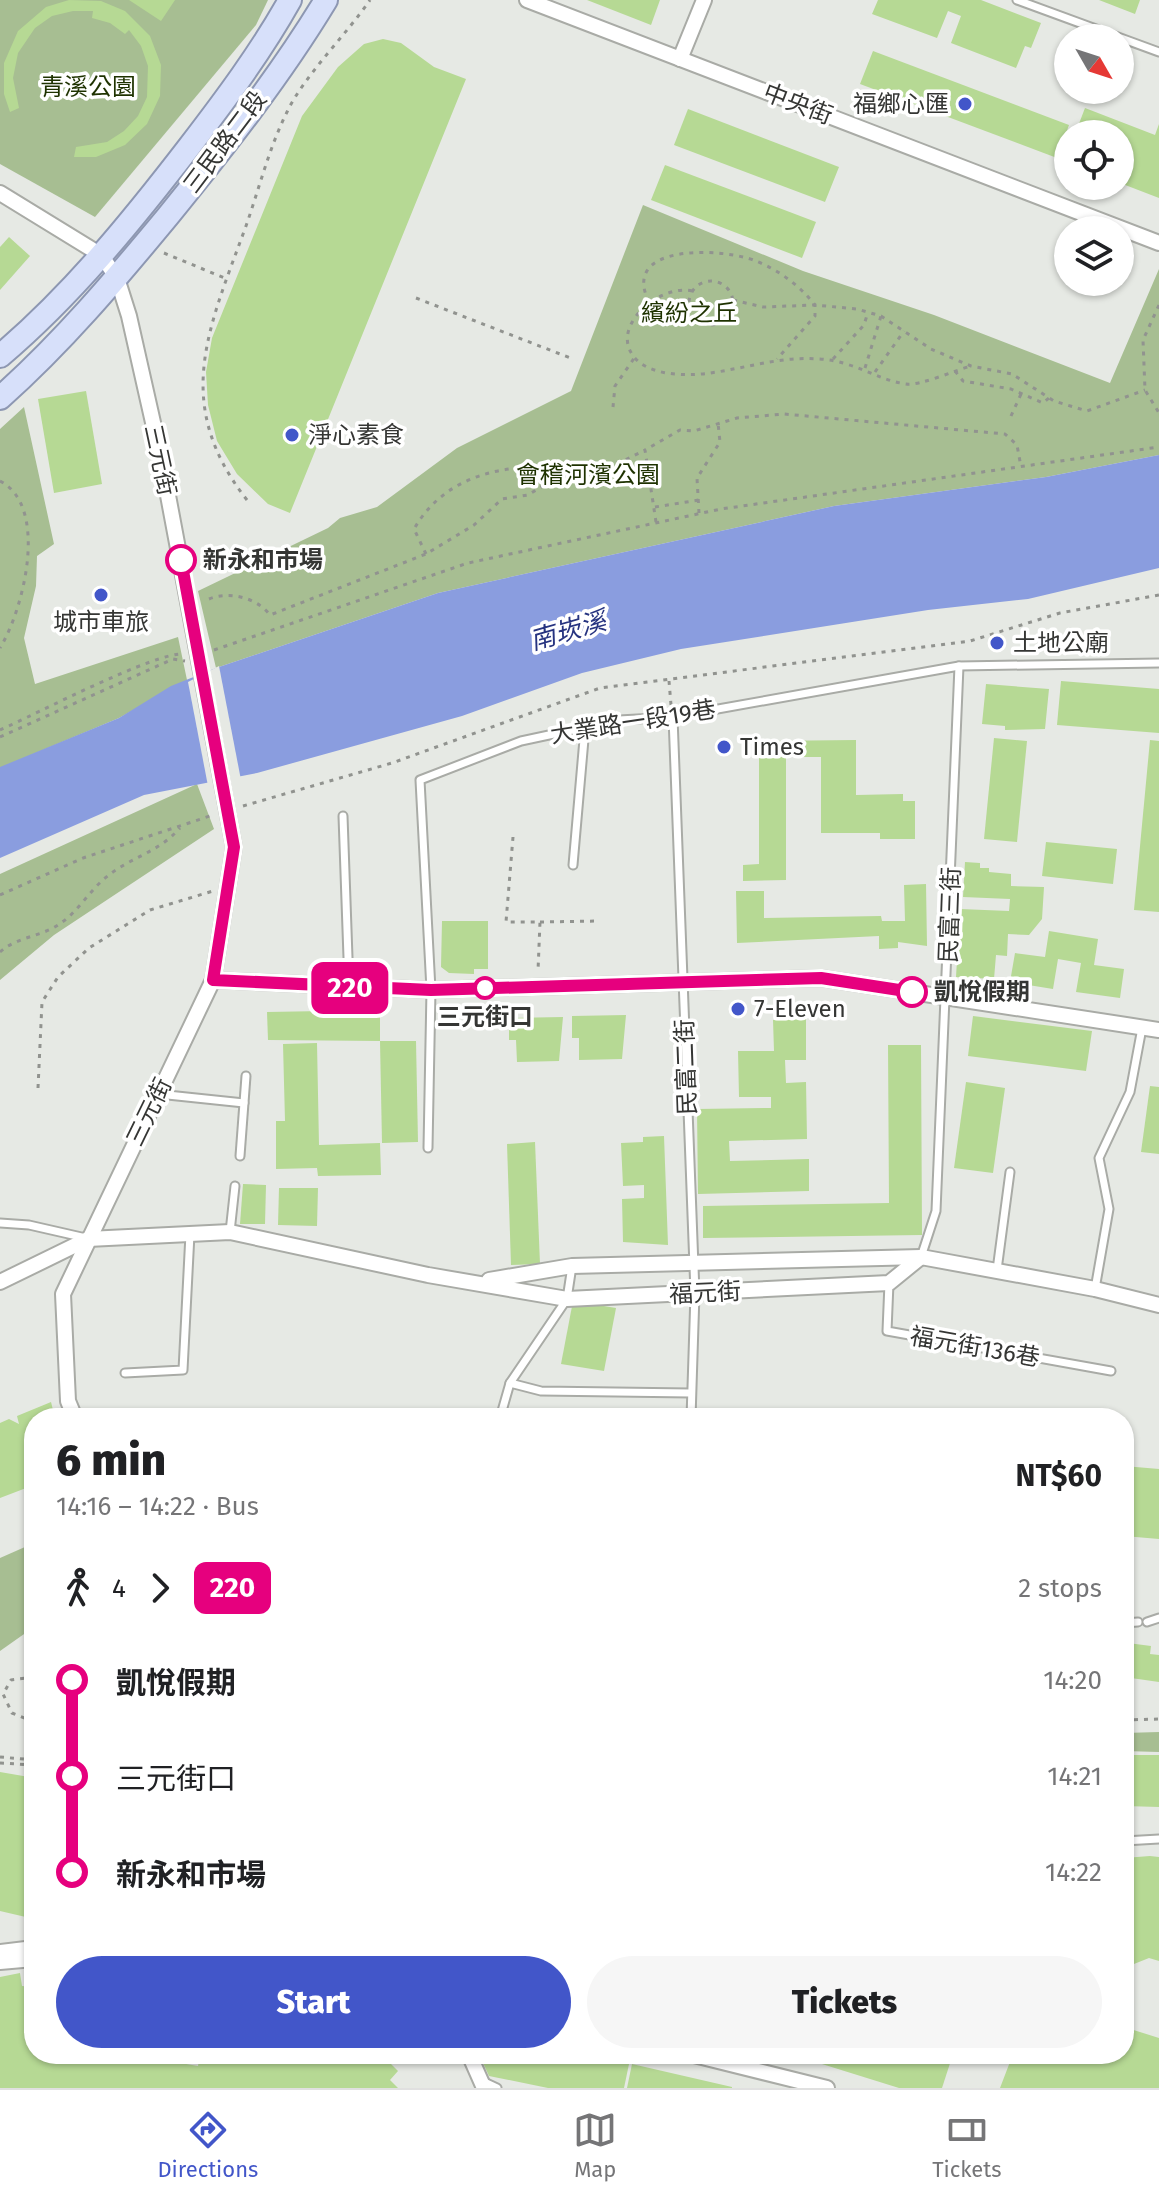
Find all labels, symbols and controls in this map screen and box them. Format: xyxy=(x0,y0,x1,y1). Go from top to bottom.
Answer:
north arrow xyxy=(1054,24,1134,104)
map controls xyxy=(1054,24,1134,296)
park label: 青溪公園 xyxy=(40,73,136,101)
street label: 中央街 xyxy=(759,78,837,130)
street label: 三民路二段 xyxy=(178,86,272,198)
place label: 福鄉心匯 xyxy=(853,90,949,118)
marker: 福鄉心匯 xyxy=(956,95,974,113)
button: locate xyxy=(1054,120,1134,200)
button: layers xyxy=(1054,216,1134,296)
park label: 繽紛之丘 xyxy=(641,299,737,327)
place label: 淨心素食 xyxy=(308,421,404,449)
street label: 三元街 xyxy=(139,422,181,498)
marker: 淨心素食 xyxy=(283,426,301,444)
park label: 會稽河濱公園 xyxy=(516,461,660,489)
marker: 新永和市場 xyxy=(166,545,196,575)
place label: 新永和市場 xyxy=(203,546,323,574)
marker: 城市車旅 xyxy=(92,586,110,604)
water label: 南崁溪 xyxy=(526,604,614,657)
place label: 城市車旅 xyxy=(53,608,149,636)
place label: 土地公廟 xyxy=(1013,629,1109,657)
marker: 土地公廟 xyxy=(988,634,1006,652)
street label: 大業路一段19巷 xyxy=(548,695,718,749)
place label: Times xyxy=(740,733,804,761)
marker: Times xyxy=(715,738,733,756)
street label: 民富三街 xyxy=(934,867,966,963)
line badge: 220 xyxy=(304,962,396,1014)
text: 220 xyxy=(327,971,373,1004)
marker: 三元街口 xyxy=(474,977,496,999)
marker: 凱悅假期 xyxy=(897,977,927,1007)
place label: 凱悅假期 xyxy=(934,978,1030,1006)
place label: 7-Eleven xyxy=(754,995,846,1023)
marker: 7-Eleven xyxy=(729,1000,747,1018)
place label: 三元街口 xyxy=(437,1003,533,1031)
street label: 民富二街 xyxy=(670,1019,702,1115)
street label: 三元街 xyxy=(121,1074,177,1150)
street label: 福元街 xyxy=(668,1277,742,1309)
street label: 福元街136巷 xyxy=(908,1322,1042,1372)
text: 6 min xyxy=(56,1434,166,1487)
text: NT$60 xyxy=(1016,1458,1102,1494)
text: 14:16 – 14:22 · Bus xyxy=(56,1491,259,1522)
icon: walk xyxy=(56,1566,100,1610)
icon: forward xyxy=(138,1566,182,1610)
text: 220 xyxy=(210,1571,255,1604)
text: 4 xyxy=(112,1573,126,1604)
text: 2 stops xyxy=(1018,1573,1102,1604)
text: 凱悅假期 xyxy=(116,1665,236,1701)
text: 14:20 xyxy=(1043,1665,1102,1696)
text: 三元街口 xyxy=(116,1761,236,1797)
text: 14:21 xyxy=(1047,1761,1102,1792)
text: 新永和市場 xyxy=(116,1857,266,1893)
text: 14:22 xyxy=(1045,1857,1102,1888)
button: Start xyxy=(56,1956,571,2048)
button: Tickets xyxy=(587,1956,1102,2048)
tab: Directions xyxy=(157,2108,258,2183)
tab: Map xyxy=(573,2108,617,2183)
tab: Tickets xyxy=(932,2108,1002,2183)

